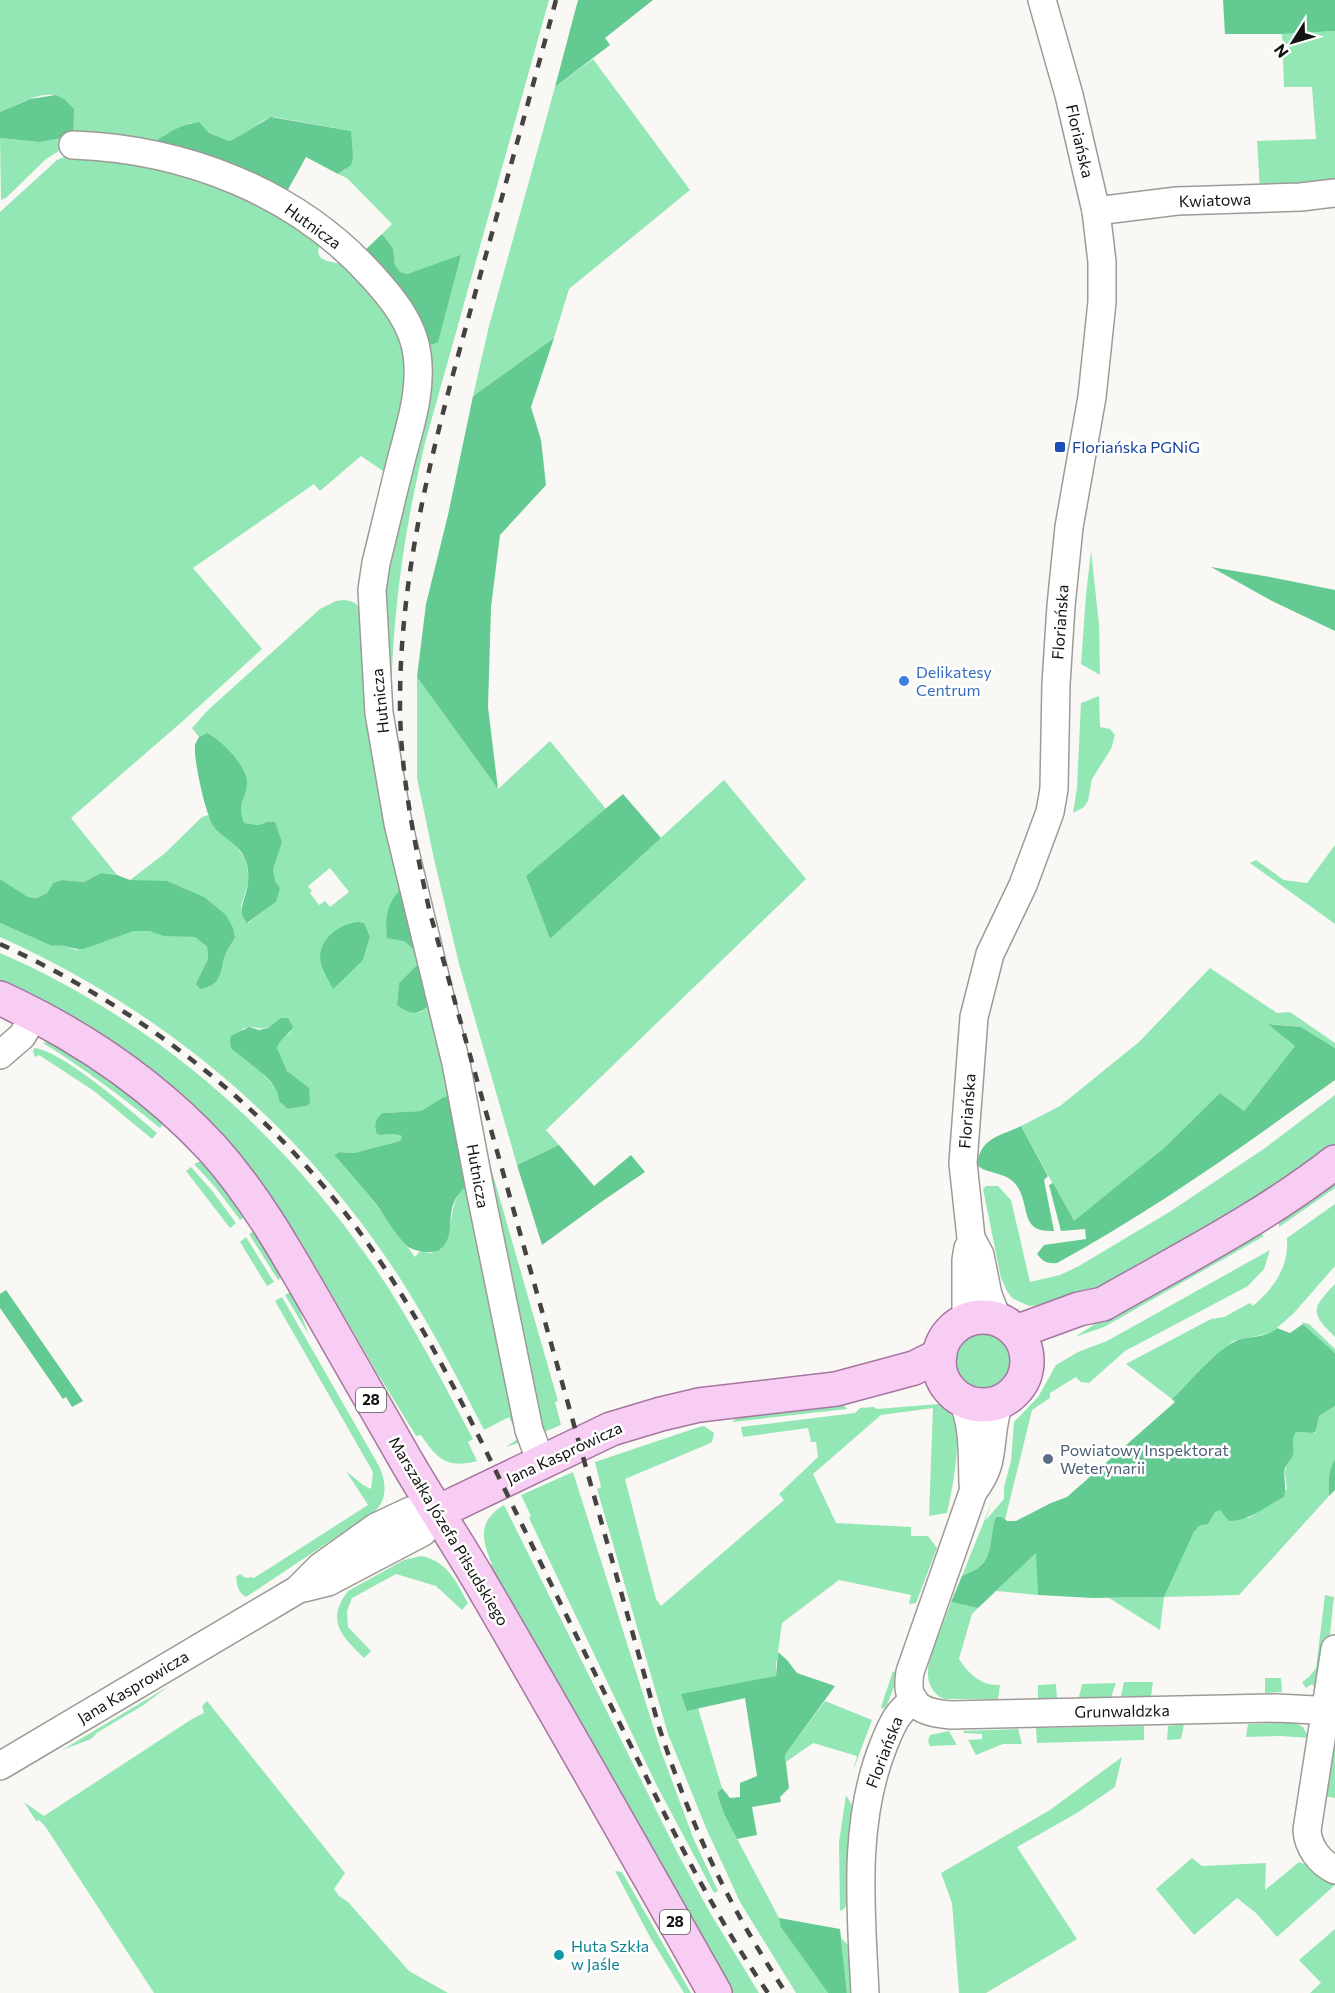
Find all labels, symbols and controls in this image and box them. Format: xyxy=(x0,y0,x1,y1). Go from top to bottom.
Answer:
north arrow xyxy=(1263,12,1323,72)
text: N xyxy=(1269,41,1292,62)
street label: Floriańska xyxy=(1063,102,1098,180)
street label: Kwiatowa xyxy=(1179,189,1251,210)
street label: Hutnicza xyxy=(281,199,345,252)
place label: Floriańska PGNiG xyxy=(1072,437,1200,456)
marker: Floriańska PGNiG xyxy=(1053,440,1067,454)
street label: Floriańska xyxy=(1047,584,1072,660)
place label: Delikatesy Centrum xyxy=(916,662,992,699)
street label: Hutnicza xyxy=(367,668,392,734)
marker: Delikatesy Centrum xyxy=(897,674,911,688)
street label: Floriańska xyxy=(954,1073,979,1149)
street label: Hutnicza xyxy=(463,1142,493,1210)
road number: 28 xyxy=(356,1388,386,1412)
street label: Jana Kasprowicza xyxy=(503,1417,625,1488)
street label: Marszałka Józefa Piłsudskiego xyxy=(385,1433,514,1629)
place label: Powiatowy Inspektorat Weterynarii xyxy=(1060,1440,1229,1477)
marker: Powiatowy Inspektorat Weterynarii xyxy=(1041,1452,1055,1466)
street label: Jana Kasprowicza xyxy=(74,1646,192,1727)
street label: Grunwaldzka xyxy=(1074,1700,1170,1721)
street label: Floriańska xyxy=(861,1713,906,1790)
road number: 28 xyxy=(660,1910,690,1934)
place label: Huta Szkła w Jaśle xyxy=(571,1936,649,1973)
marker: Huta Szkła w Jaśle xyxy=(552,1948,566,1962)

